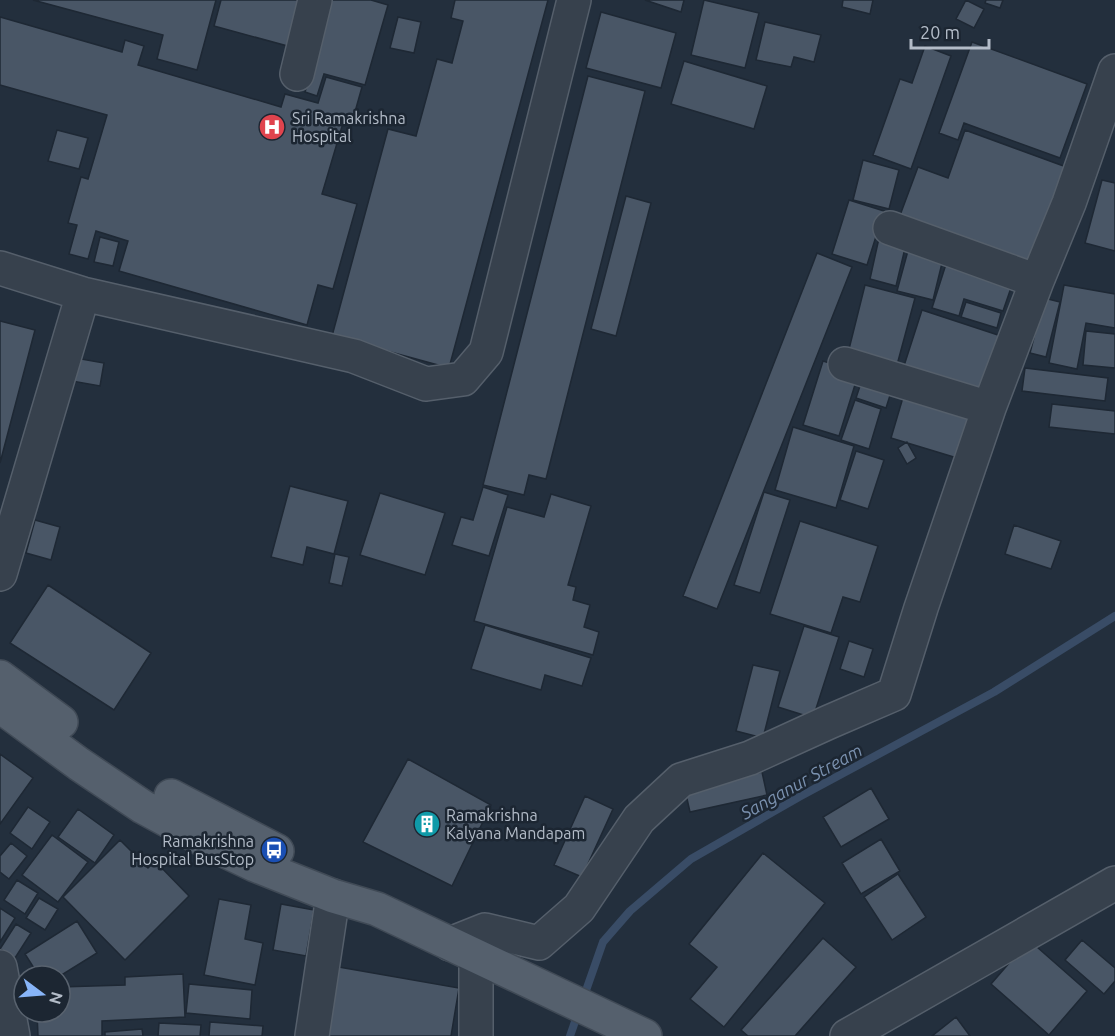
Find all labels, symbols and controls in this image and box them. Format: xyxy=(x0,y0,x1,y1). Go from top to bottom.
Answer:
scale bar xyxy=(911,12,989,50)
text: 20 m xyxy=(920,22,960,42)
place label: Sri Ramakrishna Hospital xyxy=(292,109,406,145)
hospital icon: Sri Ramakrishna Hospital xyxy=(257,112,287,142)
water label: Sanganur Stream xyxy=(736,739,865,823)
place label: Ramakrishna Kalyana Mandapam xyxy=(446,806,585,842)
building icon: Ramakrishna Kalyana Mandapam xyxy=(412,809,442,839)
place label: Ramakrishna Hospital BusStop xyxy=(131,832,254,868)
bus stop icon: Ramakrishna Hospital BusStop xyxy=(259,835,289,865)
north arrow xyxy=(12,964,72,1024)
text: N xyxy=(46,990,67,1006)

